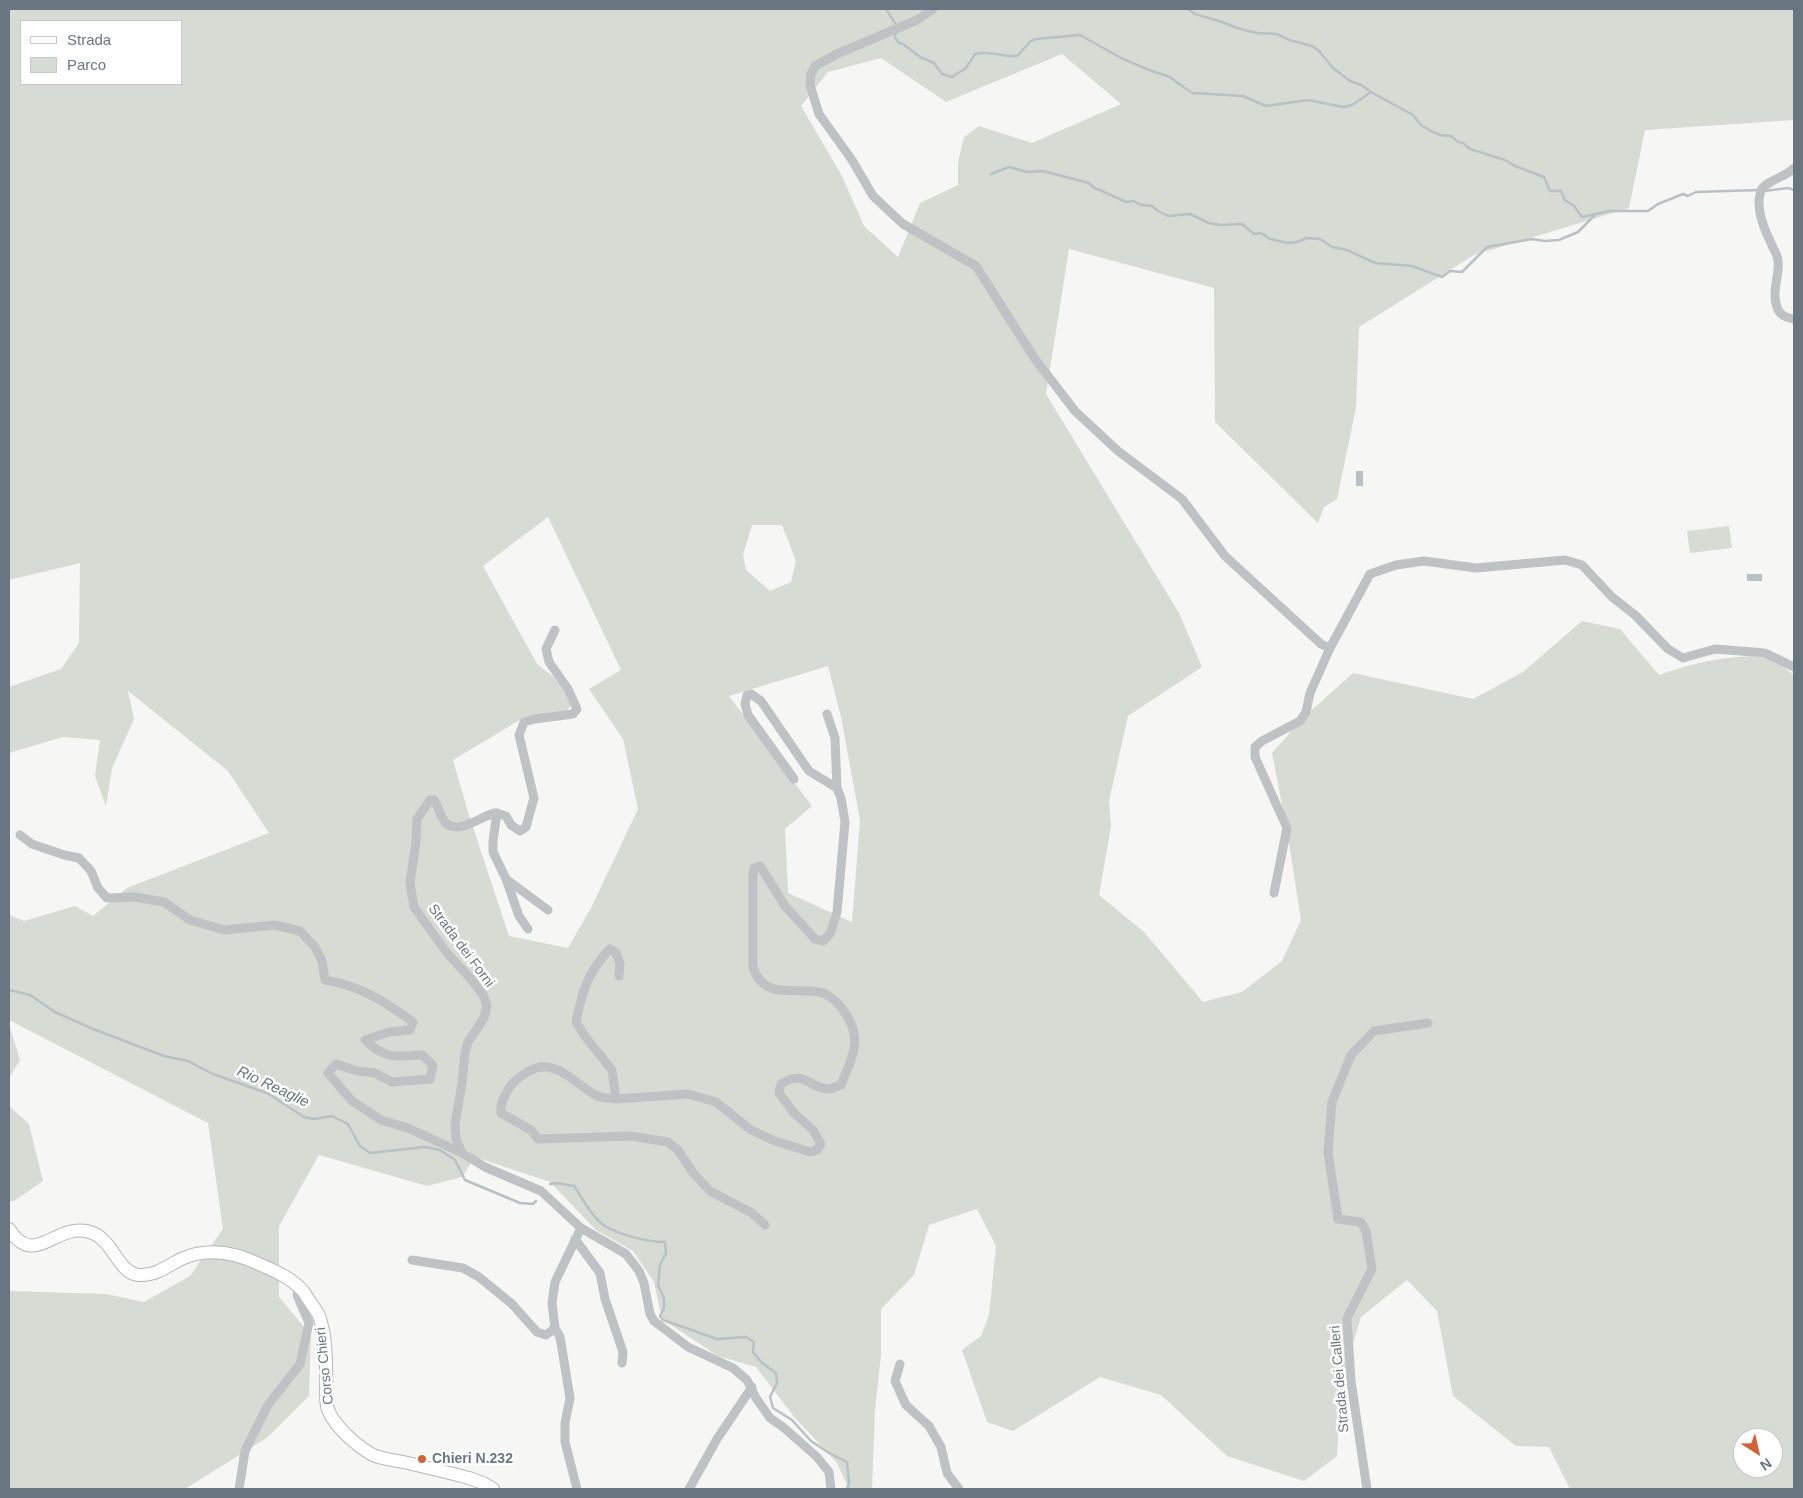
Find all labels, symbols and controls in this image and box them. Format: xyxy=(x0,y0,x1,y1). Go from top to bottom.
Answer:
legend xyxy=(20,20,182,85)
text: Strada xyxy=(67,31,111,48)
text: Parco xyxy=(67,56,106,73)
street label: Strada dei Forni xyxy=(424,901,498,991)
water label: Rio Reaglie xyxy=(234,1062,312,1112)
street label: Strada dei Calleri xyxy=(1327,1325,1353,1433)
street label: Corso Chieri xyxy=(313,1326,337,1406)
north arrow xyxy=(1733,1428,1783,1478)
place label: Chieri N.232 xyxy=(432,1451,513,1467)
marker: Chieri N.232 xyxy=(416,1453,428,1465)
text: N xyxy=(1757,1455,1775,1474)

